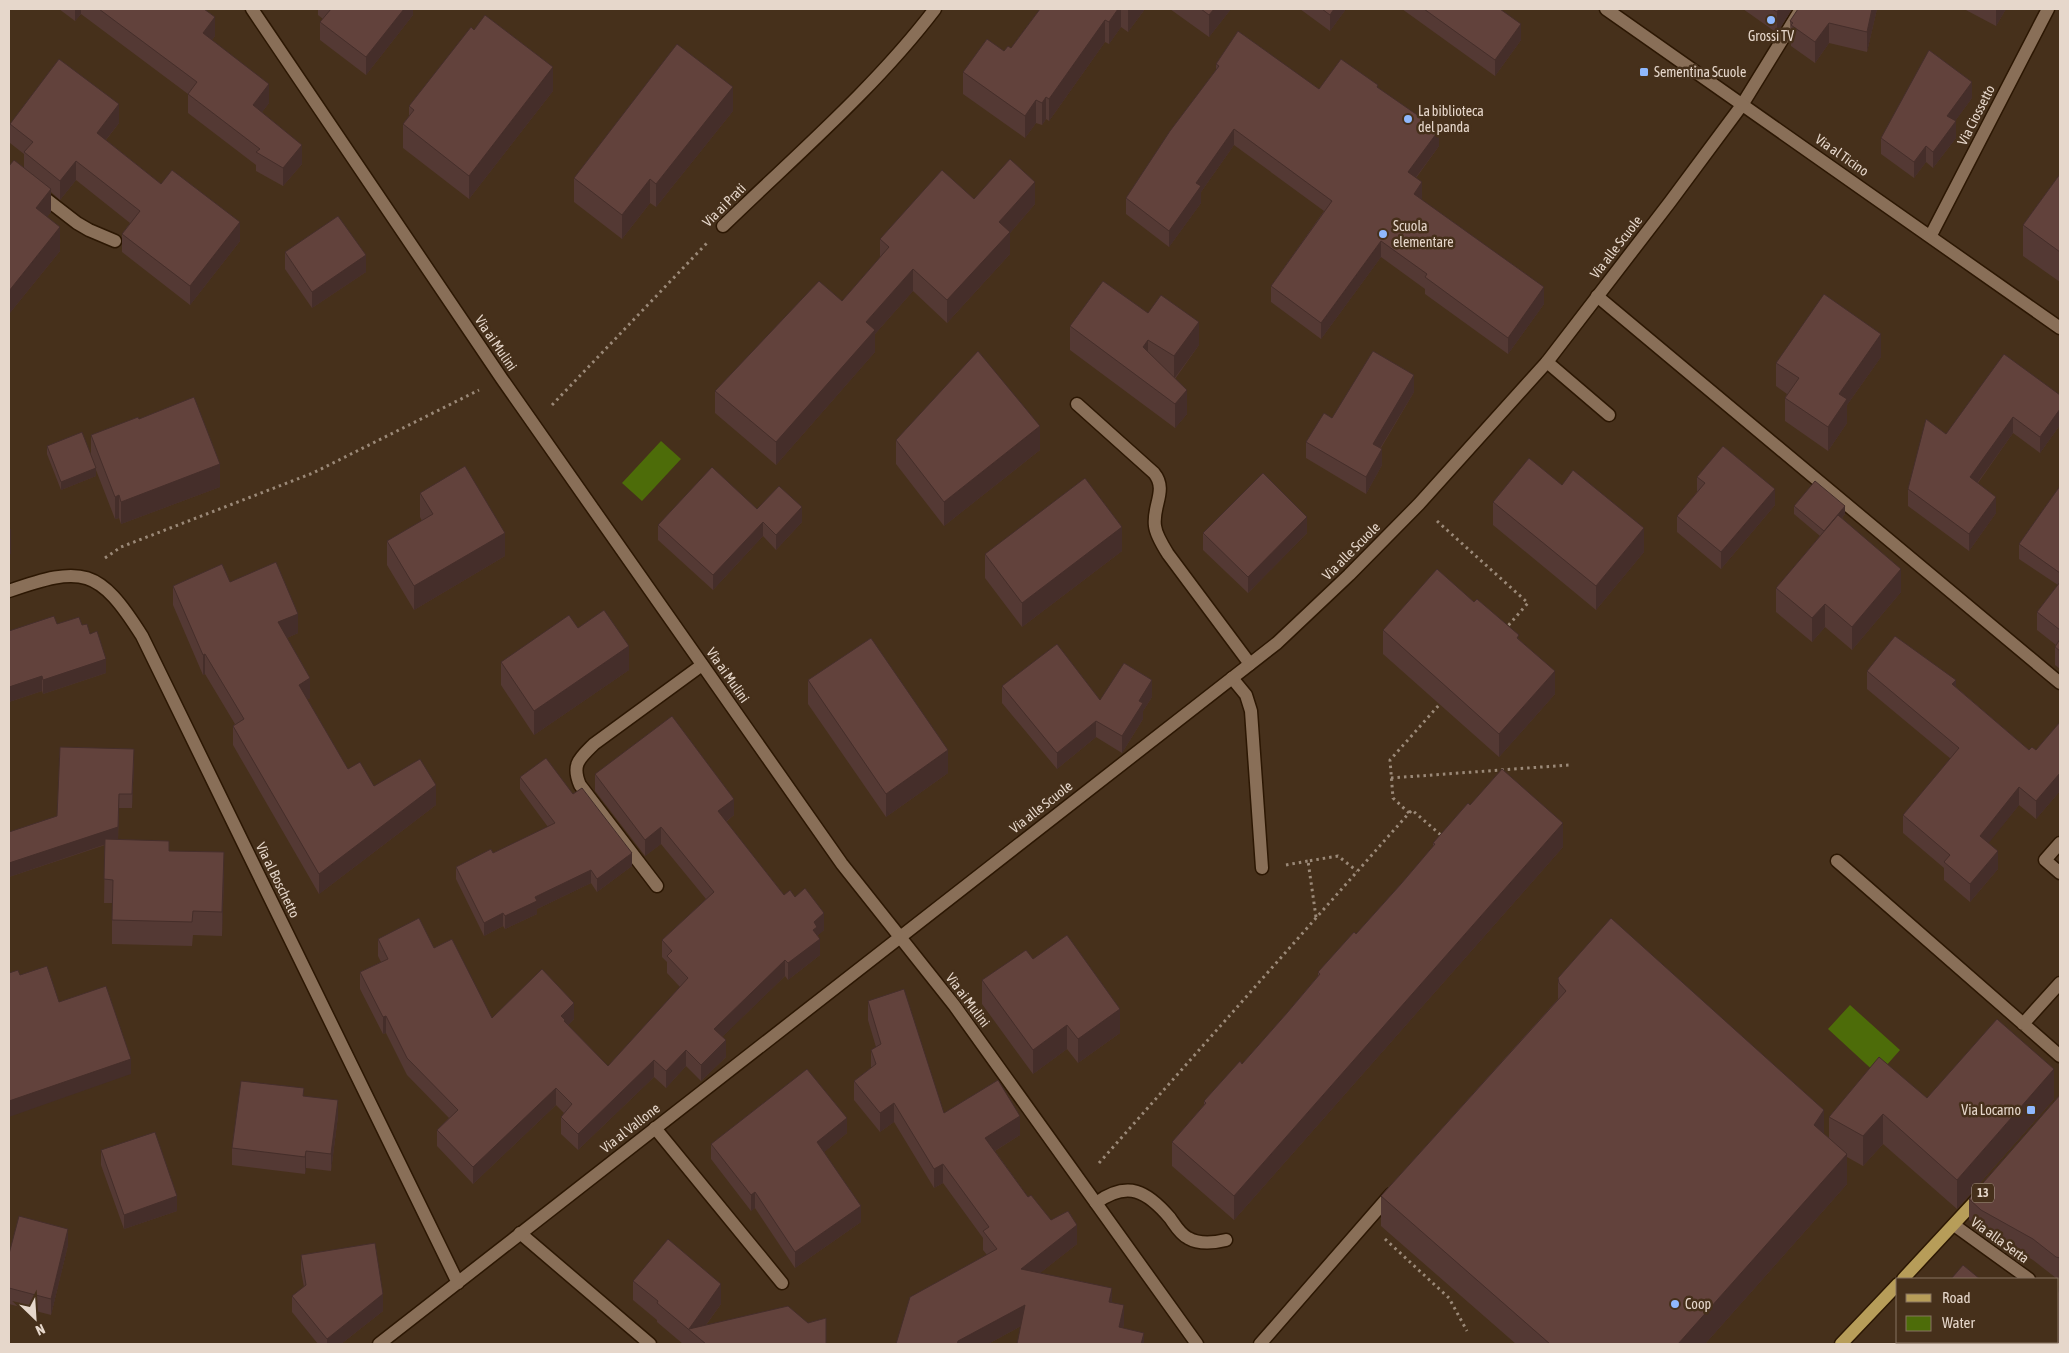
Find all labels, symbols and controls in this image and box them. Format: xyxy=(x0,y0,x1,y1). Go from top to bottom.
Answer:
marker: Grossi TV xyxy=(1765,14,1777,26)
place label: Grossi TV xyxy=(1748,28,1794,44)
place label: Sementina Scuole xyxy=(1654,64,1746,80)
marker: Sementina Scuole xyxy=(1638,66,1650,78)
street label: Via Ciossetto xyxy=(1954,82,1998,148)
place label: La biblioteca del panda xyxy=(1418,103,1484,135)
marker: La biblioteca del panda xyxy=(1402,113,1414,125)
street label: Via al Ticino xyxy=(1812,131,1872,179)
street label: Via ai Prati xyxy=(699,180,749,230)
street label: Via alle Scuole xyxy=(1587,213,1645,281)
place label: Scuola elementare xyxy=(1393,218,1454,250)
marker: Scuola elementare xyxy=(1377,228,1389,240)
street label: Via ai Mulini xyxy=(472,312,520,374)
street label: Via alle Scuole xyxy=(1319,519,1383,583)
street label: Via ai Mulini xyxy=(703,645,753,705)
street label: Via alle Scuole xyxy=(1007,778,1075,836)
street label: Via al Boschetto xyxy=(253,840,303,920)
street label: Via ai Mulini xyxy=(943,970,993,1030)
street label: Via al Vallone xyxy=(597,1100,663,1156)
place label: Via Locarno xyxy=(1961,1102,2021,1118)
marker: Via Locarno xyxy=(2025,1104,2037,1116)
road number: 13 xyxy=(1972,1184,1994,1202)
street label: Via alla Serta xyxy=(1968,1214,2032,1266)
legend xyxy=(1896,1278,2059,1343)
text: Road xyxy=(1942,1289,1971,1306)
north arrow xyxy=(10,1293,60,1343)
place label: Coop xyxy=(1685,1296,1711,1312)
marker: Coop xyxy=(1669,1298,1681,1310)
text: Water xyxy=(1942,1314,1975,1331)
text: N xyxy=(33,1321,48,1339)

